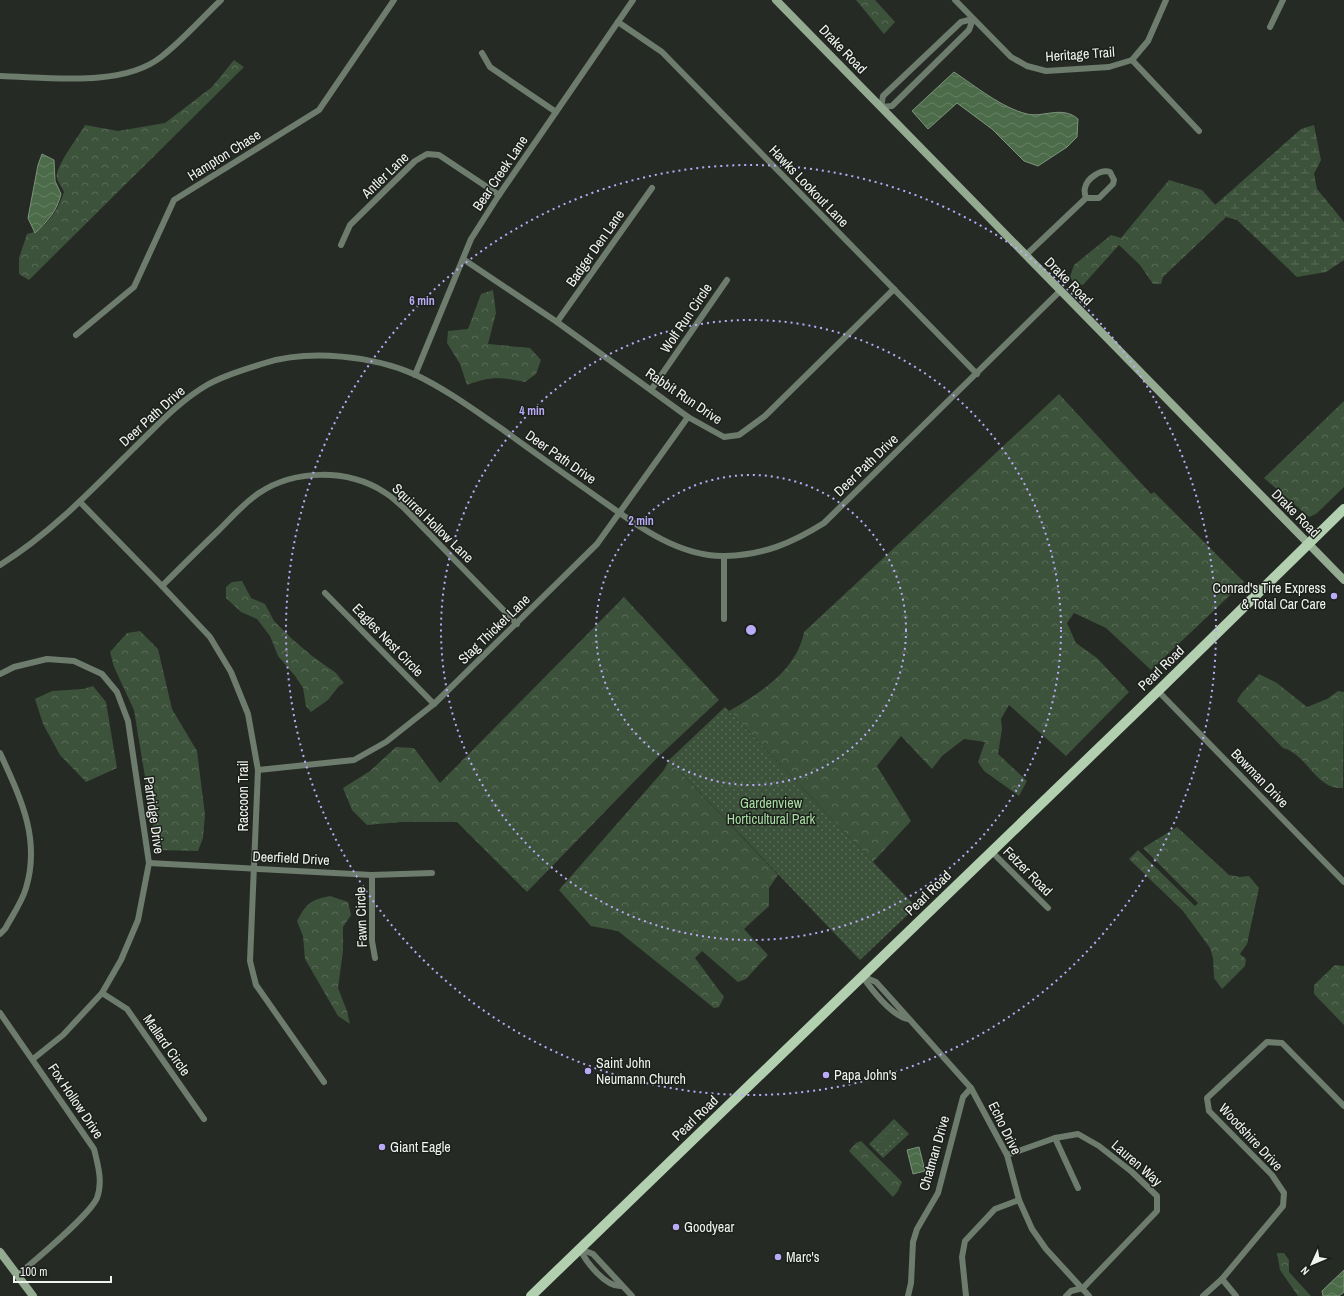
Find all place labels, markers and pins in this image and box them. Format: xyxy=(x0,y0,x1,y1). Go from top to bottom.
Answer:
place label: Conrad's Tire Express & Total Car Care xyxy=(1213,579,1326,613)
marker: Conrad's Tire Express & Total Car Care xyxy=(1329,591,1339,601)
centre of rings xyxy=(744,623,758,637)
place label: Saint John Neumann Church xyxy=(596,1054,686,1088)
marker: Saint John Neumann Church xyxy=(583,1066,593,1076)
place label: Papa John's xyxy=(834,1066,897,1084)
marker: Papa John's xyxy=(821,1070,831,1080)
place label: Giant Eagle xyxy=(390,1138,451,1156)
marker: Giant Eagle xyxy=(377,1142,387,1152)
place label: Goodyear xyxy=(684,1218,735,1236)
marker: Goodyear xyxy=(671,1222,681,1232)
place label: Marc's xyxy=(786,1248,820,1266)
marker: Marc's xyxy=(773,1252,783,1262)

